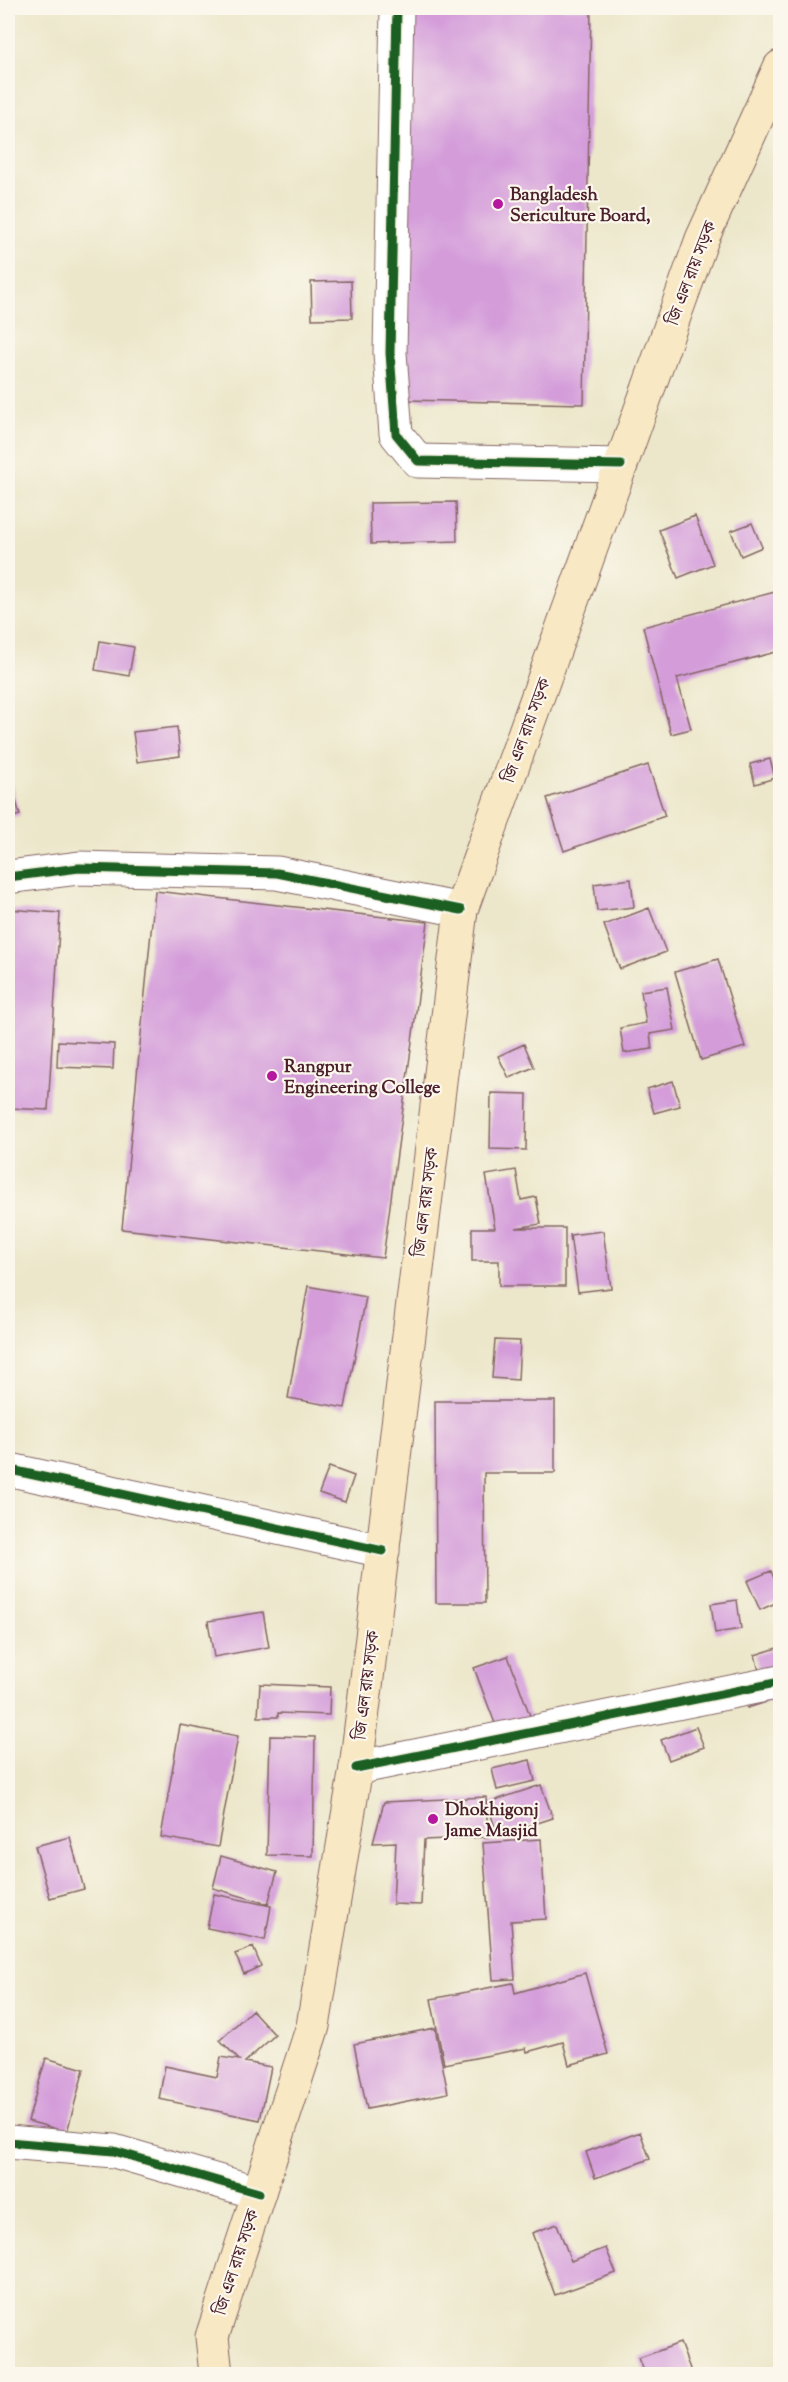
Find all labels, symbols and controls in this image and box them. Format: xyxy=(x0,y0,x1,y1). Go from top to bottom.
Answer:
place label: Bangladesh Sericulture Board, xyxy=(510,183,650,230)
marker: Bangladesh Sericulture Board, xyxy=(491,197,505,211)
street label: জি এল রায় সড়ক xyxy=(661,217,725,330)
street label: জি এল রায় সড়ক xyxy=(497,673,559,788)
place label: Rangpur Engineering College xyxy=(284,1055,441,1102)
marker: Rangpur Engineering College xyxy=(265,1069,279,1083)
street label: জি এল রায় সড়ক xyxy=(407,1145,447,1259)
street label: জি এল রায় সড়ক xyxy=(348,1628,388,1742)
place label: Dhokhigonj Jame Masjid xyxy=(443,1798,539,1845)
marker: Dhokhigonj Jame Masjid xyxy=(426,1812,440,1826)
street label: জি এল রায় সড়ক xyxy=(208,2205,268,2320)

